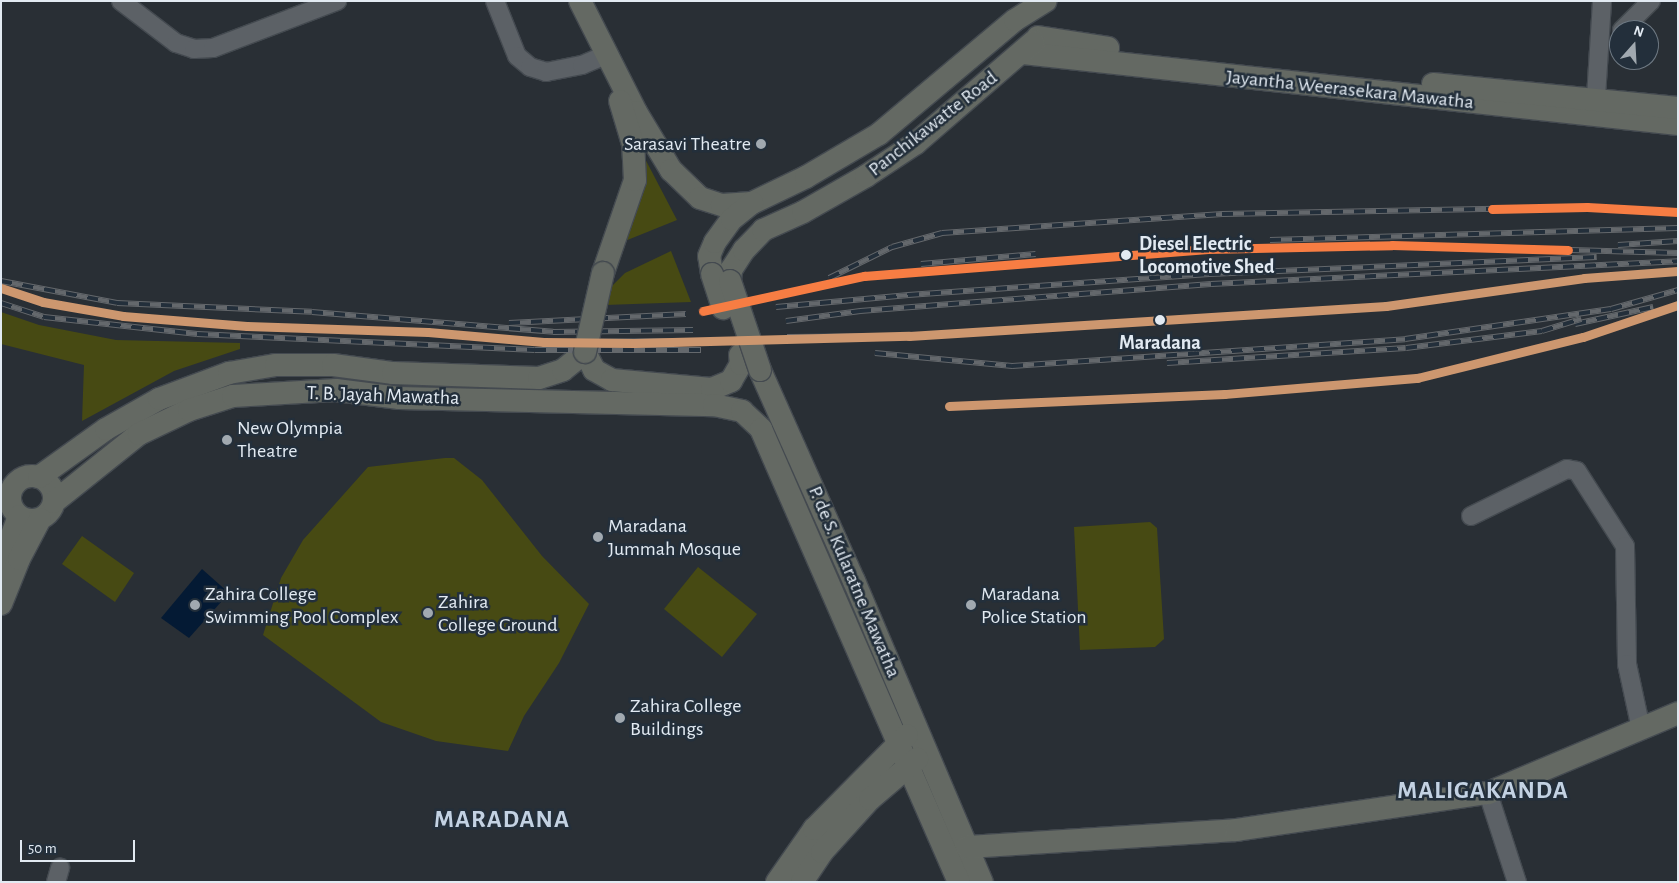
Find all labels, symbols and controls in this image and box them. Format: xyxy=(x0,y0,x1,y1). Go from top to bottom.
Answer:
north arrow xyxy=(1609,20,1659,70)
text: N xyxy=(1632,24,1645,40)
street label: Jayantha Weerasekara Mawatha xyxy=(1225,65,1475,115)
street label: Panchikawatte Road xyxy=(864,66,1002,182)
place label: Sarasavi Theatre xyxy=(624,132,751,156)
marker: Sarasavi Theatre xyxy=(755,138,767,150)
place label: Diesel Electric Locomotive Shed xyxy=(1139,232,1274,279)
marker: Diesel Electric Locomotive Shed xyxy=(1117,246,1135,264)
marker: Maradana xyxy=(1151,311,1169,329)
place label: Maradana xyxy=(1119,331,1201,355)
street label: T. B. Jayah Mawatha xyxy=(306,381,460,411)
place label: New Olympia Theatre xyxy=(237,416,343,463)
marker: New Olympia Theatre xyxy=(221,434,233,446)
street label: P. de S. Kularatne Mawatha xyxy=(803,482,905,682)
place label: Maradana Jummah Mosque xyxy=(608,514,741,561)
marker: Maradana Jummah Mosque xyxy=(592,531,604,543)
place label: Zahira College Swimming Pool Complex xyxy=(205,582,398,629)
place label: Maradana Police Station xyxy=(981,582,1087,629)
place label: Zahira College Ground xyxy=(438,590,558,637)
marker: Zahira College Swimming Pool Complex xyxy=(189,599,201,611)
marker: Maradana Police Station xyxy=(965,599,977,611)
marker: Zahira College Ground xyxy=(422,607,434,619)
place label: Zahira College Buildings xyxy=(630,694,742,741)
marker: Zahira College Buildings xyxy=(614,712,626,724)
district label: MALIGAKANDA xyxy=(1396,776,1570,806)
district label: MARADANA xyxy=(433,805,571,835)
scale bar xyxy=(22,830,138,862)
text: 50 m xyxy=(28,841,57,856)

